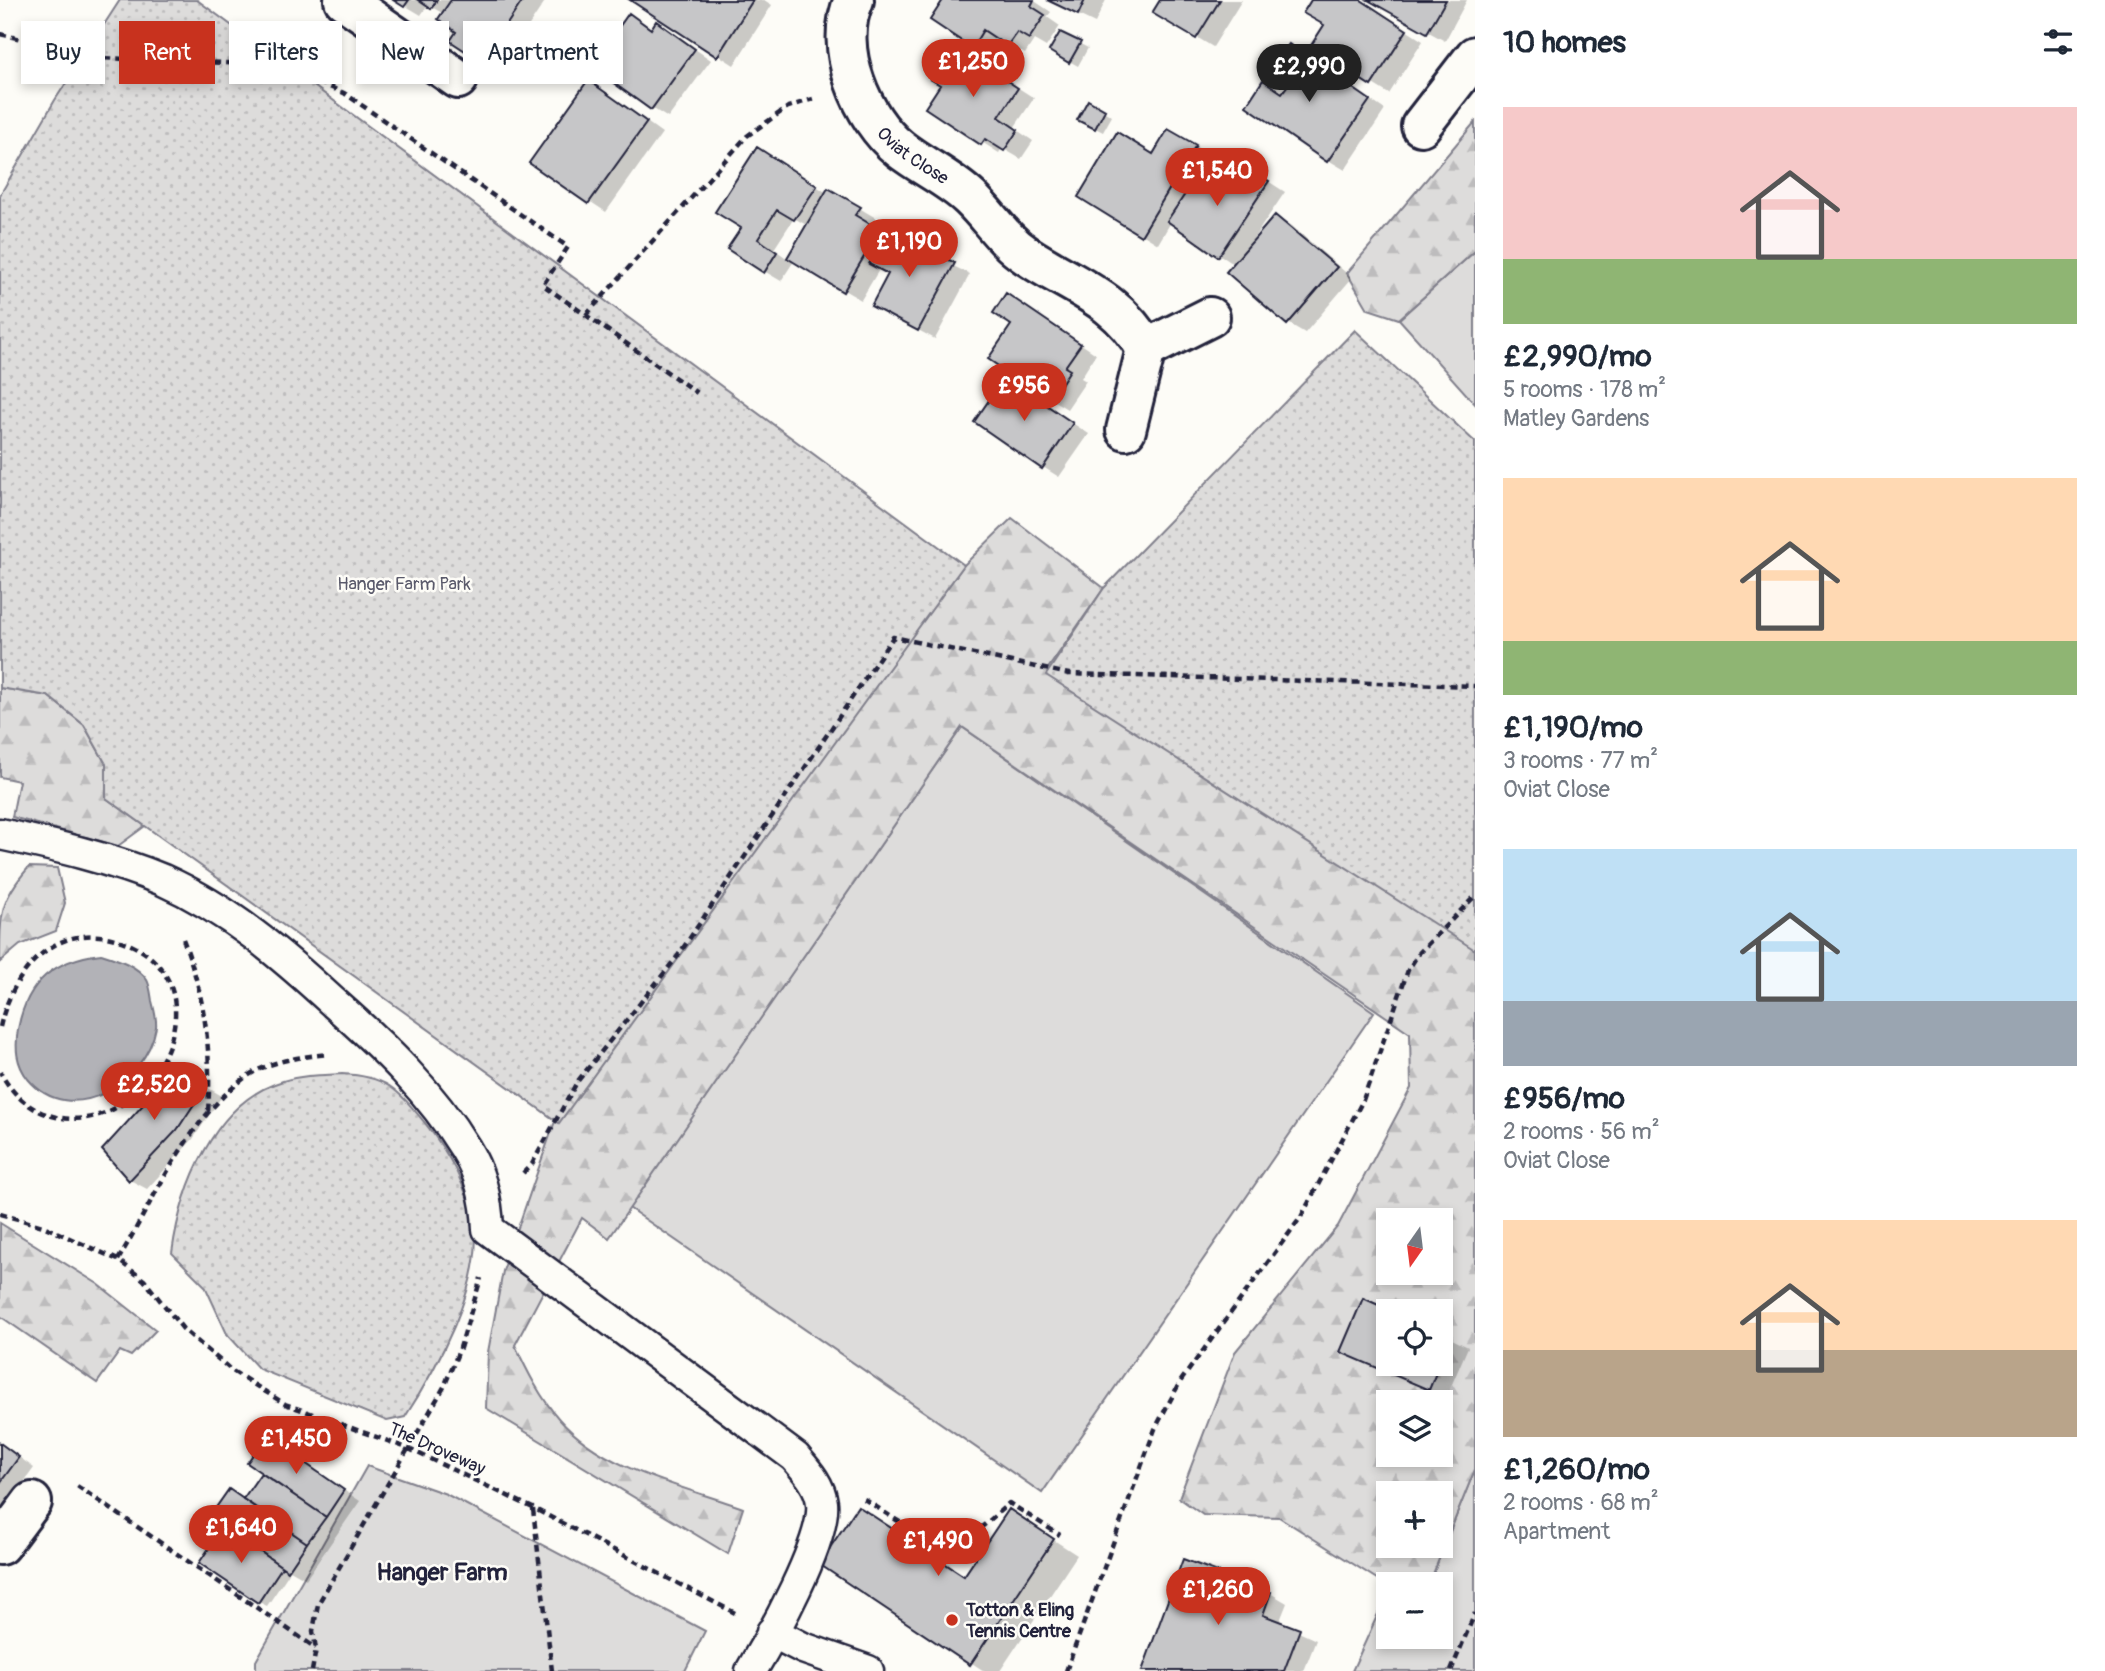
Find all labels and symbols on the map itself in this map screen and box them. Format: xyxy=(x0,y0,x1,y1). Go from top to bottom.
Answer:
pin: £1,250 xyxy=(916,40,1030,99)
pin: £2,990 xyxy=(1252,44,1366,104)
street label: Oviat Close xyxy=(872,122,953,190)
pin: £1,540 xyxy=(1160,148,1274,208)
pin: £1,190 xyxy=(852,219,966,279)
pin: £956 xyxy=(983,364,1065,423)
park label: Hanger Farm Park xyxy=(337,573,471,596)
pin: £2,520 xyxy=(97,1062,211,1122)
north arrow xyxy=(1376,1208,1452,1284)
pin: £1,450 xyxy=(239,1416,353,1476)
street label: The Droveway xyxy=(385,1417,489,1481)
pin: £1,640 xyxy=(184,1506,298,1565)
pin: £1,490 xyxy=(881,1518,995,1578)
district label: Hanger Farm xyxy=(377,1558,507,1587)
pin: £1,260 xyxy=(1161,1568,1275,1627)
place label: Totton & Eling Tennis Centre xyxy=(965,1599,1074,1643)
marker: Totton & Eling Tennis Centre xyxy=(944,1612,960,1628)

